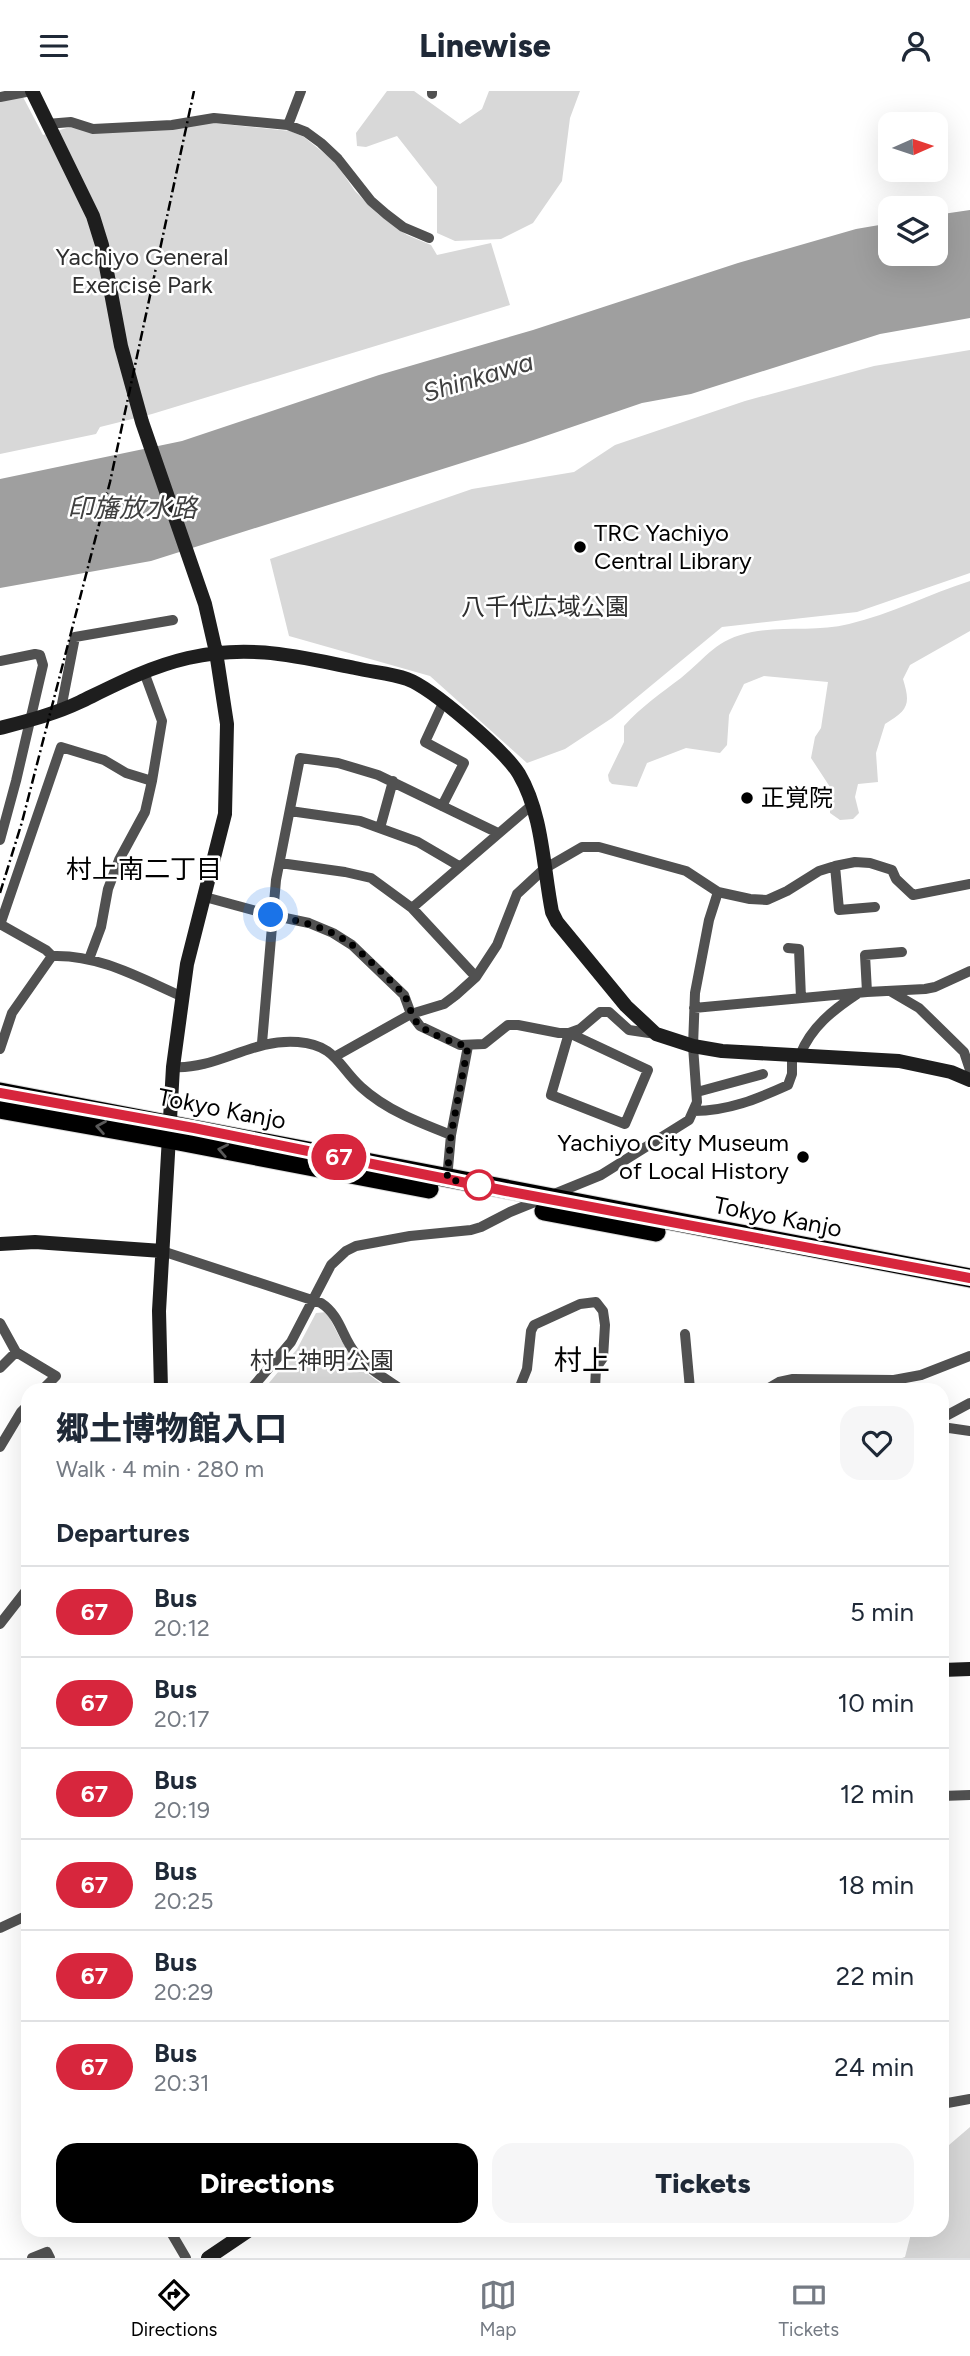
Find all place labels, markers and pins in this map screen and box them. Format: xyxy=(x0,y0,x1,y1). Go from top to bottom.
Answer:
place label: TRC Yachiyo Central Library xyxy=(594,518,752,575)
marker: TRC Yachiyo Central Library xyxy=(572,539,588,555)
place label: 正覚院 xyxy=(761,783,833,812)
marker: 正覚院 xyxy=(739,790,755,806)
place label: Yachiyo City Museum of Local History xyxy=(557,1128,789,1185)
marker: Yachiyo City Museum of Local History xyxy=(795,1149,811,1165)
unlabelled marker xyxy=(464,1170,494,1200)

